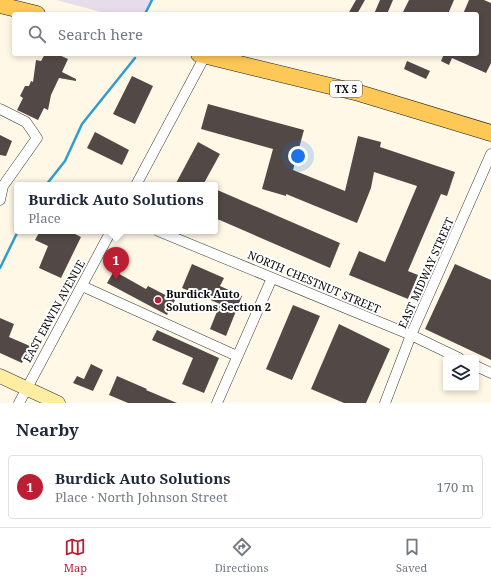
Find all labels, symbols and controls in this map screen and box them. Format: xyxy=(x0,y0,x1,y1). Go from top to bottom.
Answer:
search box xyxy=(12,12,479,56)
icon: search xyxy=(26,23,48,45)
text: Search here xyxy=(58,24,143,44)
road number: TX 5 xyxy=(330,81,362,97)
your location xyxy=(288,146,308,166)
popup xyxy=(14,182,218,234)
text: Burdick Auto Solutions xyxy=(28,189,204,209)
text: Place xyxy=(28,209,61,227)
street label: EAST MIDWAY STREET xyxy=(394,215,457,331)
pin: 1 xyxy=(103,247,129,280)
street label: NORTH CHESTNUT STREET xyxy=(246,247,383,316)
street label: EAST ERWIN AVENUE xyxy=(19,257,88,365)
place label: Burdick Auto Solutions Section 2 xyxy=(166,286,271,314)
marker: Burdick Auto Solutions Section 2 xyxy=(153,295,163,305)
map controls xyxy=(443,355,479,391)
button: layers xyxy=(443,355,479,391)
text: Nearby xyxy=(16,418,79,441)
text: Burdick Auto Solutions xyxy=(55,468,230,488)
text: 1 xyxy=(26,478,34,496)
text: 170 m xyxy=(437,478,474,496)
text: Place · North Johnson Street xyxy=(55,488,227,506)
tab: Map xyxy=(64,536,87,575)
tab: Directions xyxy=(215,536,268,575)
tab: Saved xyxy=(396,536,427,575)

